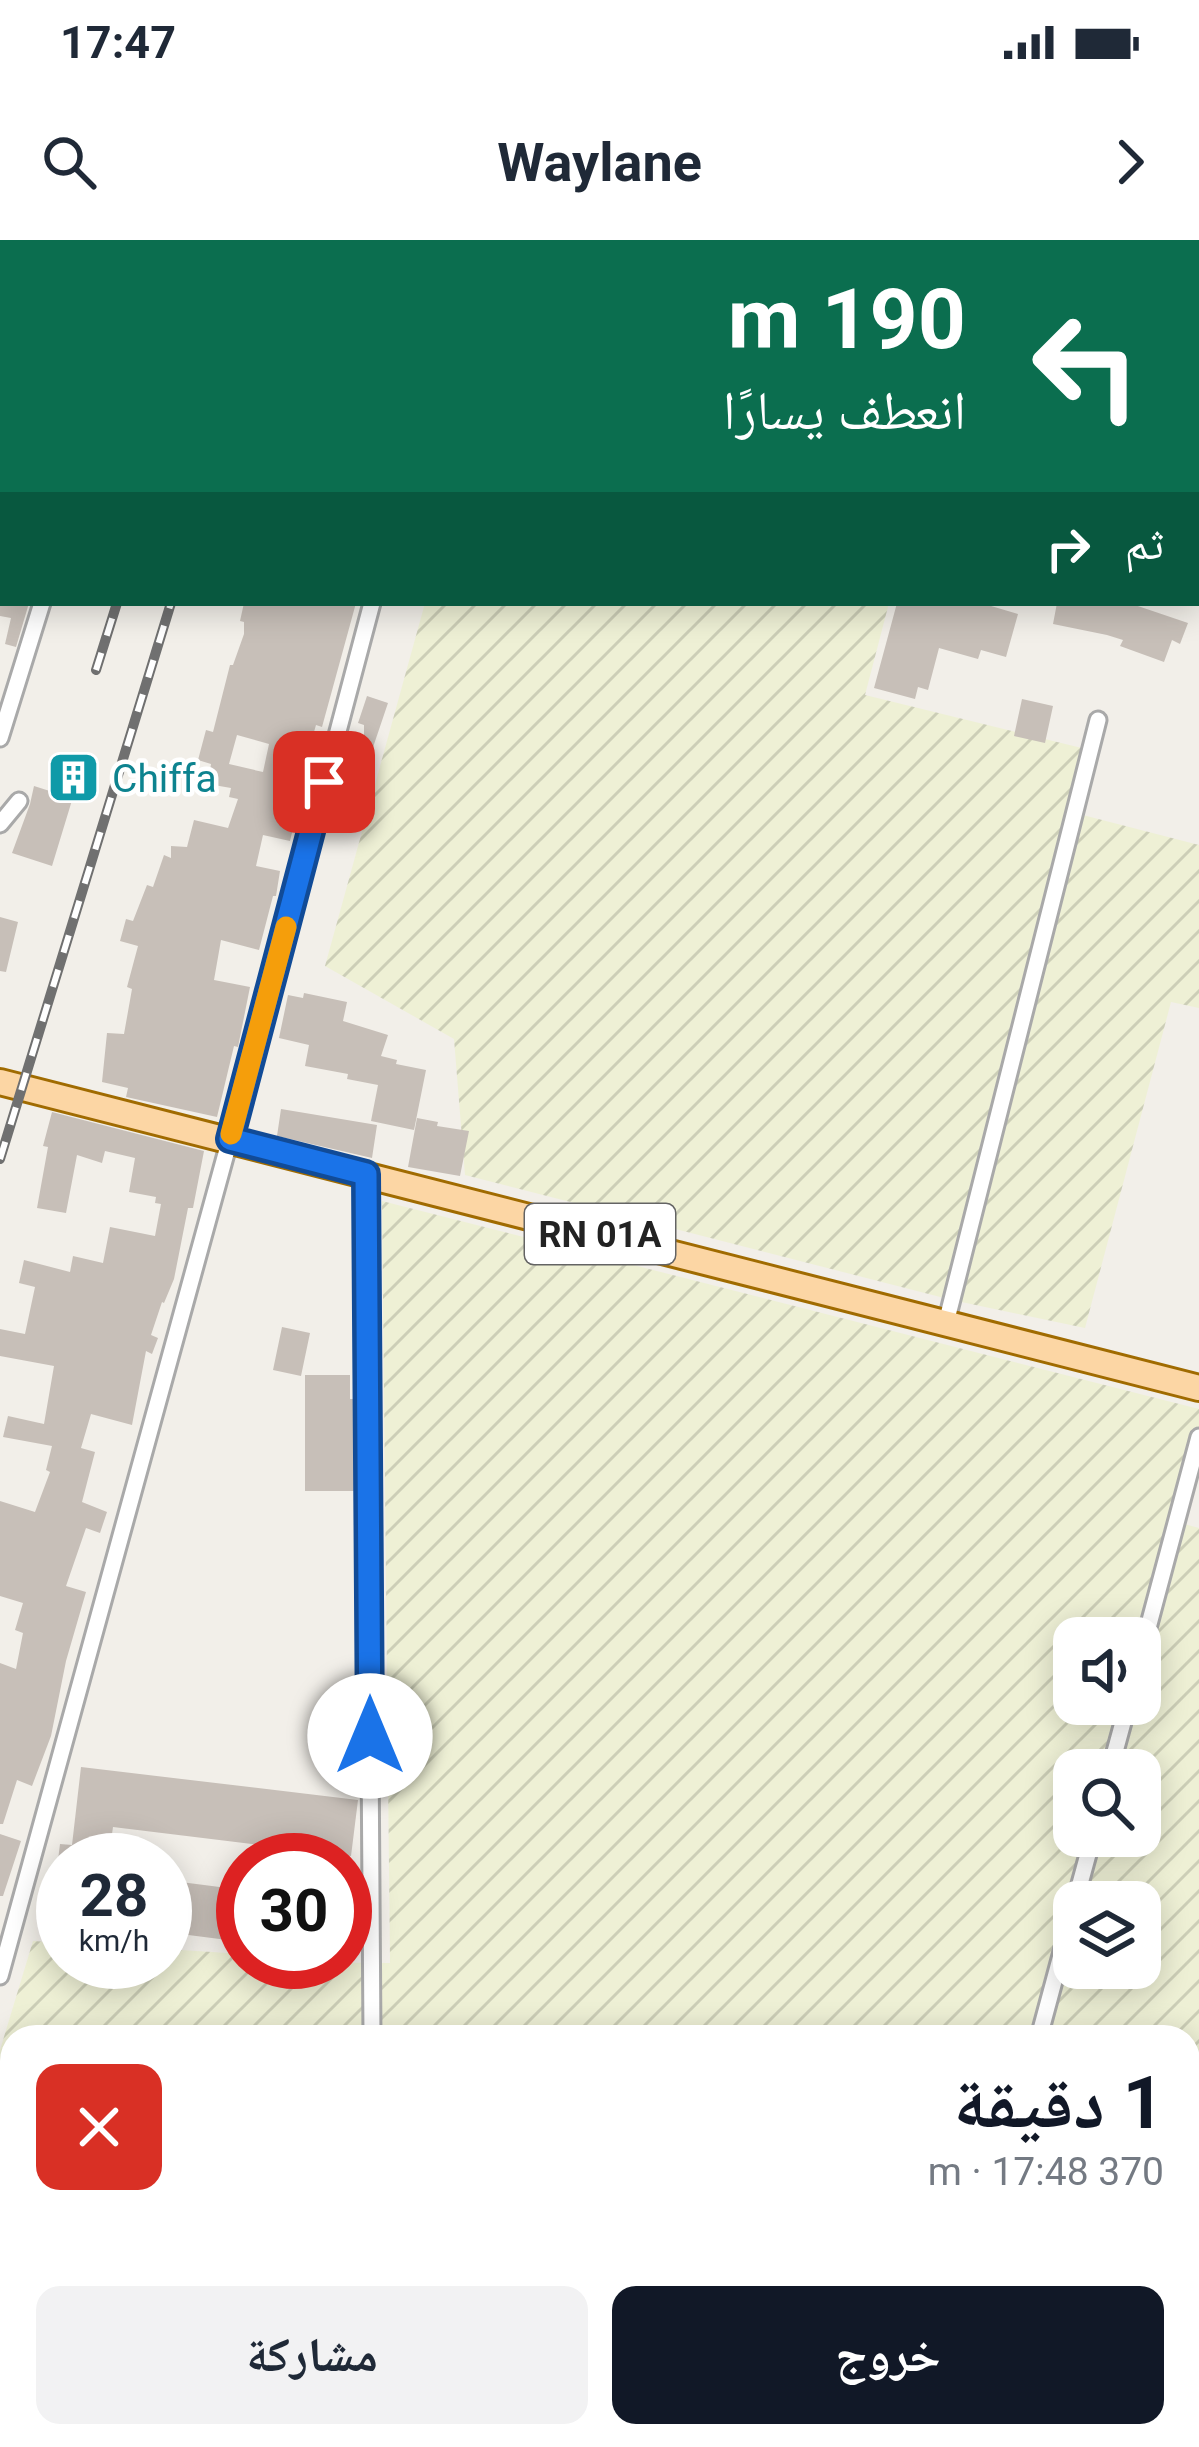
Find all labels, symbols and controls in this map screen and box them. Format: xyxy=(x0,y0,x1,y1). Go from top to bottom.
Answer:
text: 17:47 xyxy=(60,16,176,69)
icon: search xyxy=(36,129,102,195)
icon: forward xyxy=(1097,129,1163,195)
text: Waylane xyxy=(497,131,702,194)
text: 190 m xyxy=(728,270,966,369)
icon: left xyxy=(1008,288,1164,444)
text: انعطف يسارًا xyxy=(723,379,966,442)
icon: right xyxy=(1035,516,1101,582)
text: ثم xyxy=(1125,517,1164,570)
pin xyxy=(273,731,375,833)
icon: arrive xyxy=(291,749,357,815)
building icon: Chiffa xyxy=(45,750,101,806)
place label: Chiffa xyxy=(112,756,217,802)
road number: RN 01A xyxy=(525,1204,675,1264)
map controls xyxy=(1053,1617,1161,1989)
button: sound xyxy=(1053,1617,1161,1725)
position arrow xyxy=(307,1673,433,1799)
button: search xyxy=(1053,1749,1161,1857)
speed limit sign: 30 xyxy=(216,1833,372,1989)
text: 28 xyxy=(80,1860,148,1931)
button: layers xyxy=(1053,1881,1161,1989)
text: km/h xyxy=(79,1923,149,1958)
text: 1 دقيقة xyxy=(954,2061,1164,2146)
button: close xyxy=(36,2064,162,2190)
text: 370 m · 17:48 xyxy=(928,2149,1164,2195)
button: مشاركة xyxy=(36,2286,588,2424)
button: خروج xyxy=(612,2286,1164,2424)

